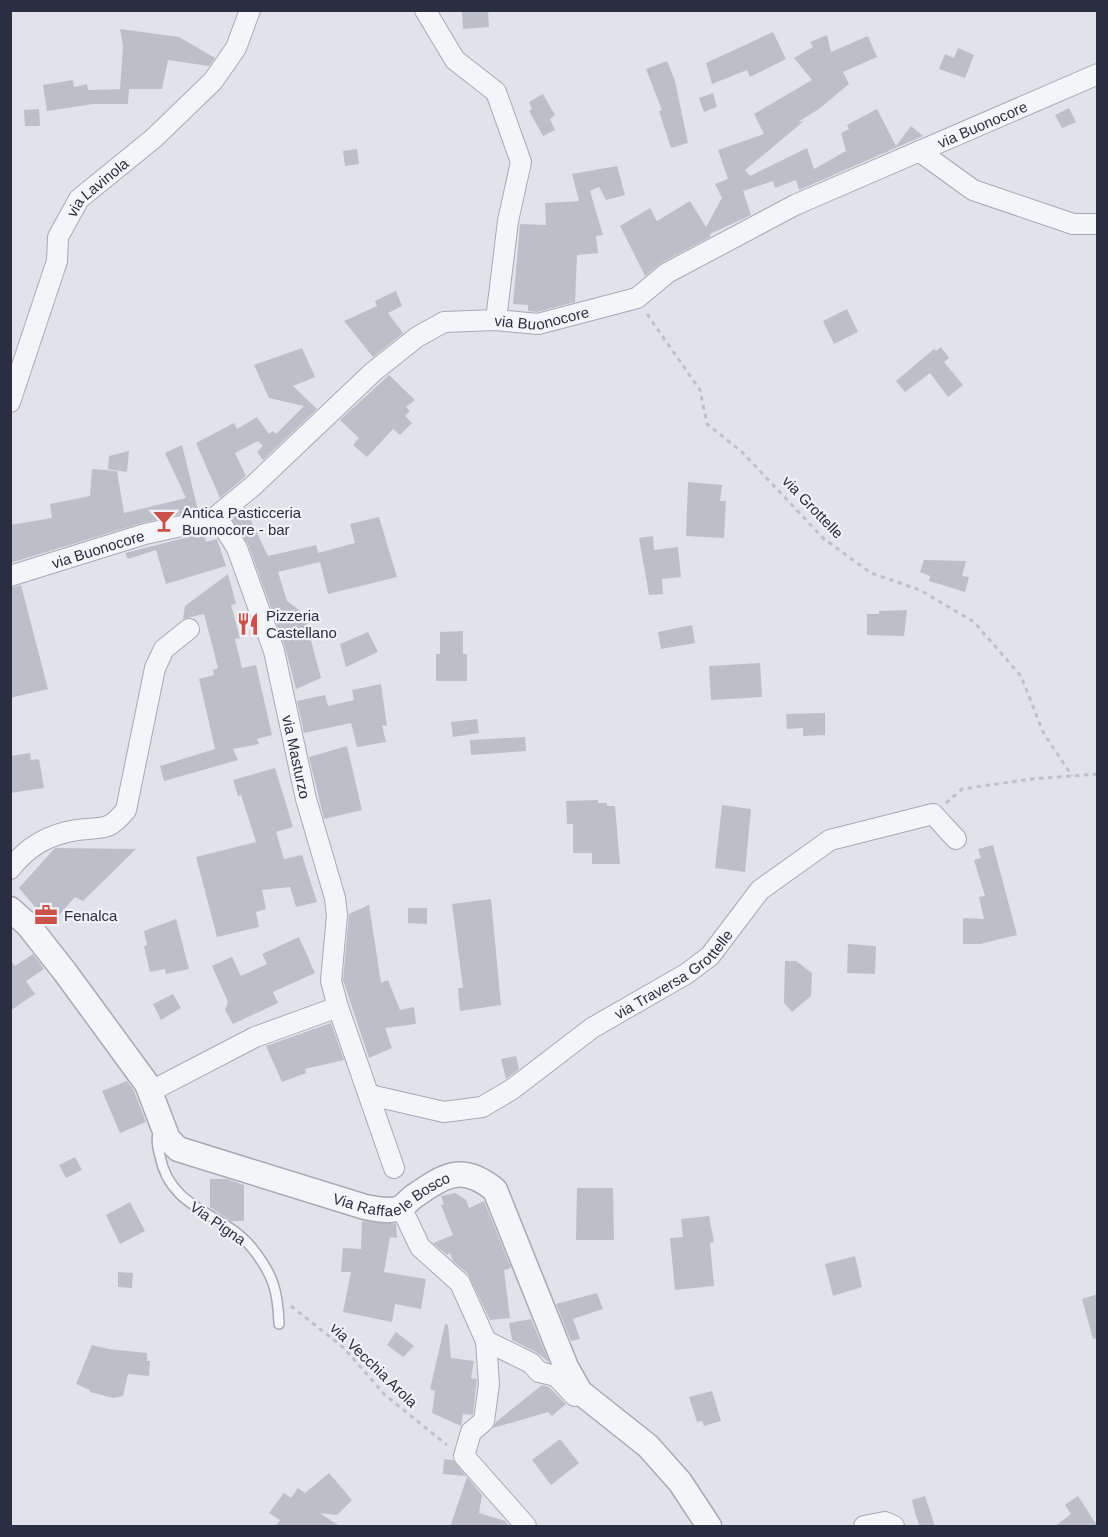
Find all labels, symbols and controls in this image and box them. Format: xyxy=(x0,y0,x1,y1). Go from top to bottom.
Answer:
street label: via Buonocore xyxy=(935,97,1030,151)
street label: via Lavinola xyxy=(63,154,132,219)
street label: via Buonocore xyxy=(494,303,591,333)
street label: via Grottelle xyxy=(779,472,847,542)
place label: Antica Pasticceria Buonocore - bar xyxy=(182,504,302,538)
bar icon: Antica Pasticceria Buonocore - bar xyxy=(151,508,177,534)
street label: via Buonocore xyxy=(50,526,146,571)
place label: Pizzeria Castellano xyxy=(266,607,337,641)
restaurant icon: Pizzeria Castellano xyxy=(235,611,261,637)
street label: via Masturzo xyxy=(280,713,314,800)
office icon: Fenalca xyxy=(33,902,59,928)
place label: Fenalca xyxy=(64,907,118,924)
street label: via Traversa Grottelle xyxy=(611,926,736,1022)
street label: Via Raffaele Bosco xyxy=(331,1168,452,1219)
street label: Via Pigna xyxy=(187,1198,250,1249)
street label: via Vecchia Arola xyxy=(327,1319,421,1411)

